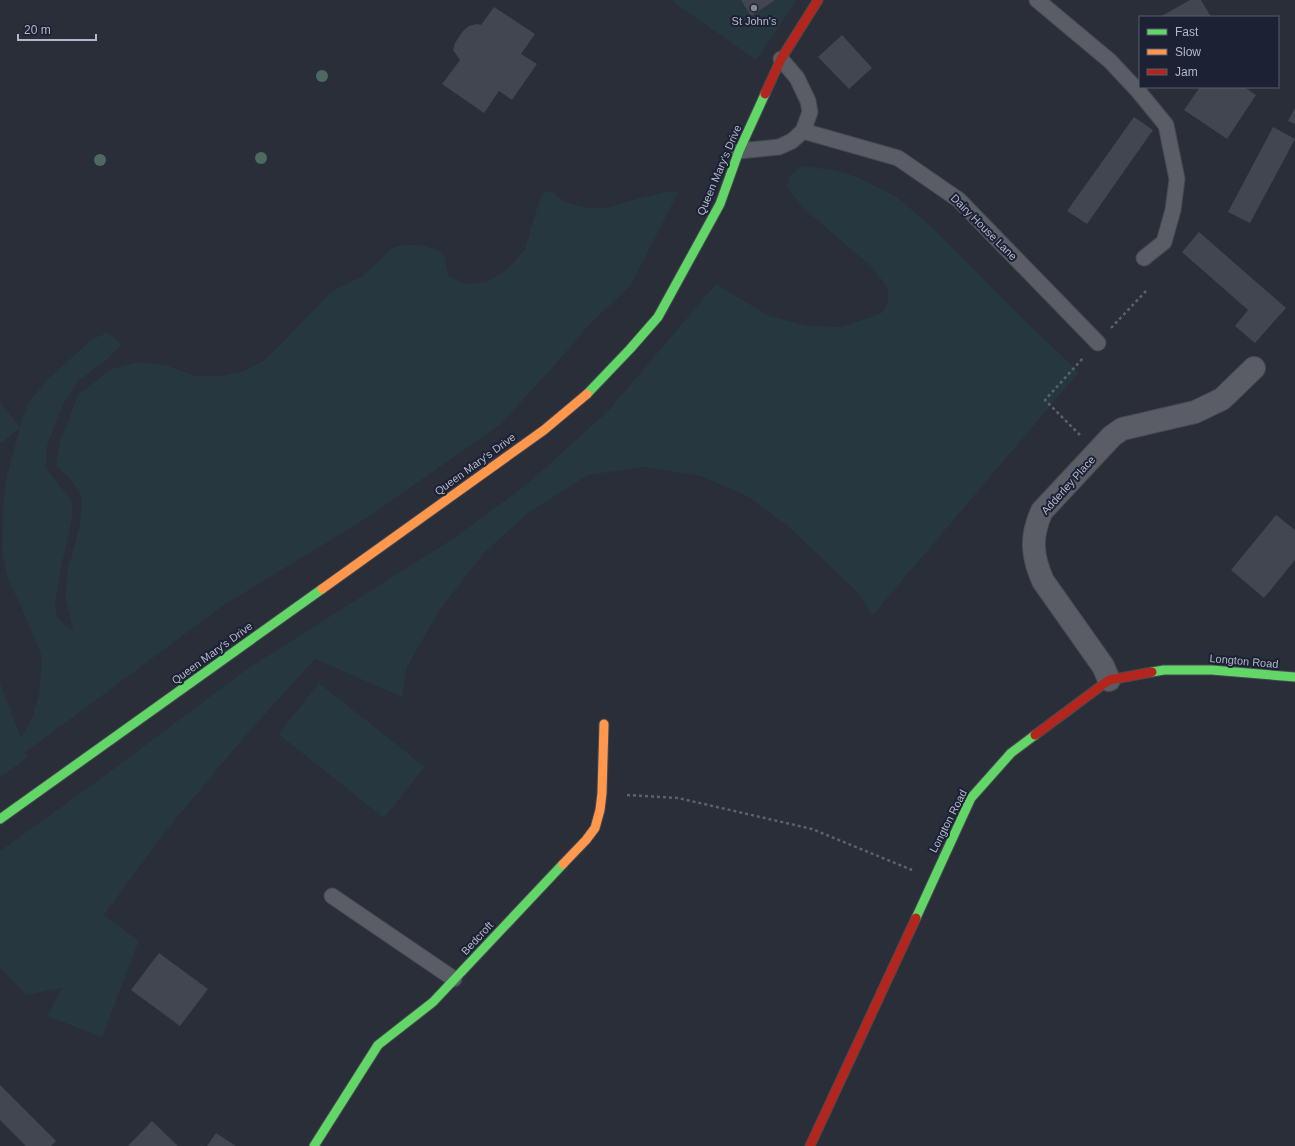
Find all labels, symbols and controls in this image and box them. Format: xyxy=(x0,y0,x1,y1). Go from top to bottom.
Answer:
marker: St John's xyxy=(749,3,759,13)
place label: St John's xyxy=(732,15,777,27)
scale bar xyxy=(18,16,96,42)
legend xyxy=(1139,16,1279,88)
text: 20 m xyxy=(24,23,51,37)
text: Fast xyxy=(1175,25,1199,39)
text: Slow xyxy=(1175,45,1201,59)
text: Jam xyxy=(1175,65,1198,79)
street label: Queen Mary's Drive xyxy=(695,123,743,217)
street label: Dairy House Lane xyxy=(949,192,1019,262)
street label: Queen Mary's Drive xyxy=(432,431,518,497)
street label: Adderley Place xyxy=(1039,453,1097,517)
street label: Queen Mary's Drive xyxy=(169,620,255,686)
street label: Longton Road xyxy=(1209,652,1279,670)
street label: Longton Road xyxy=(927,787,969,855)
street label: Bedcroft xyxy=(459,919,495,957)

